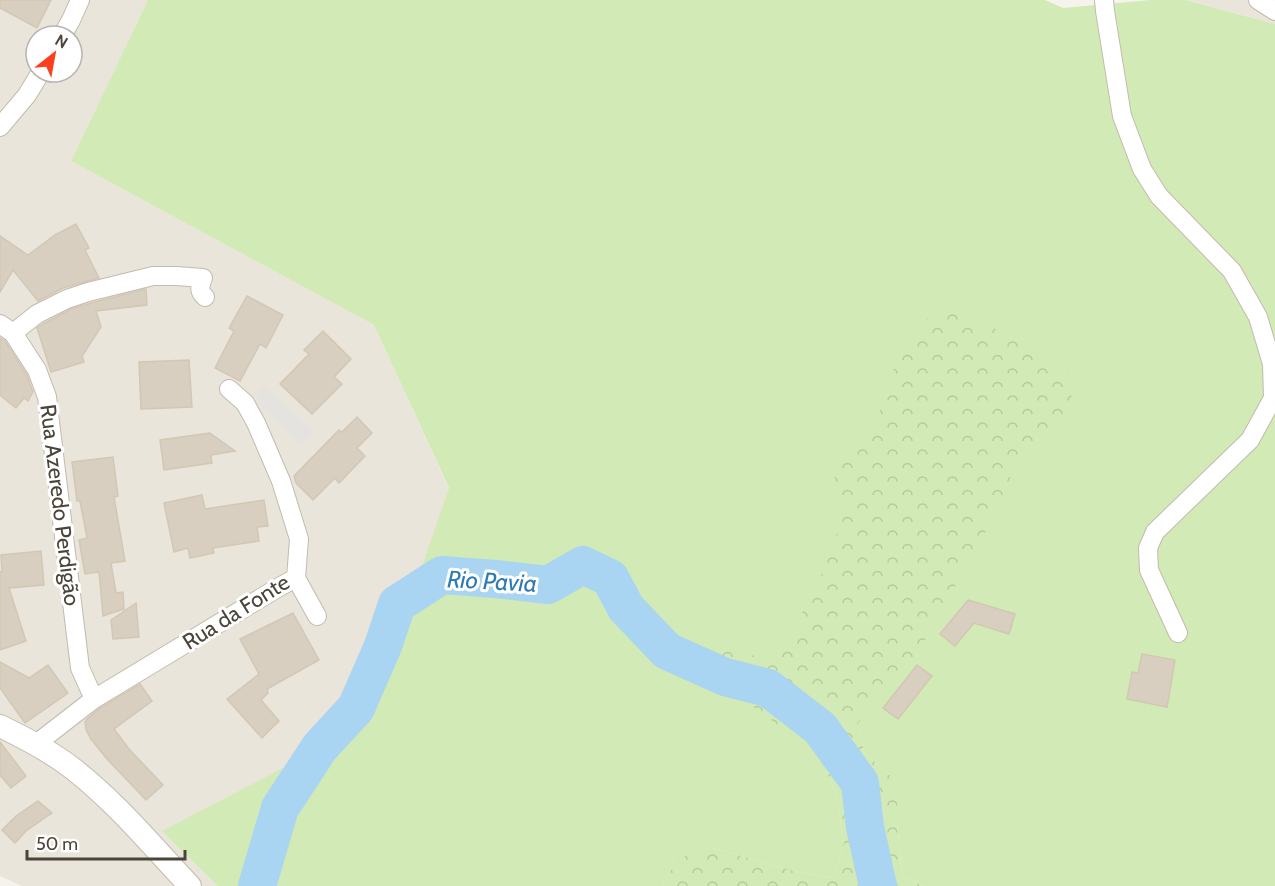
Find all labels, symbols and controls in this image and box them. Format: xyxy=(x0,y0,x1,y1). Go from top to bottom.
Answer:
north arrow xyxy=(24,24,84,84)
text: N xyxy=(52,31,71,53)
street label: Rua Azeredo Perdigão xyxy=(34,403,86,607)
water label: Rio Pavia xyxy=(446,564,538,598)
street label: Rua da Fonte xyxy=(177,568,295,656)
scale bar xyxy=(27,823,184,861)
text: 50 m xyxy=(36,833,78,855)

